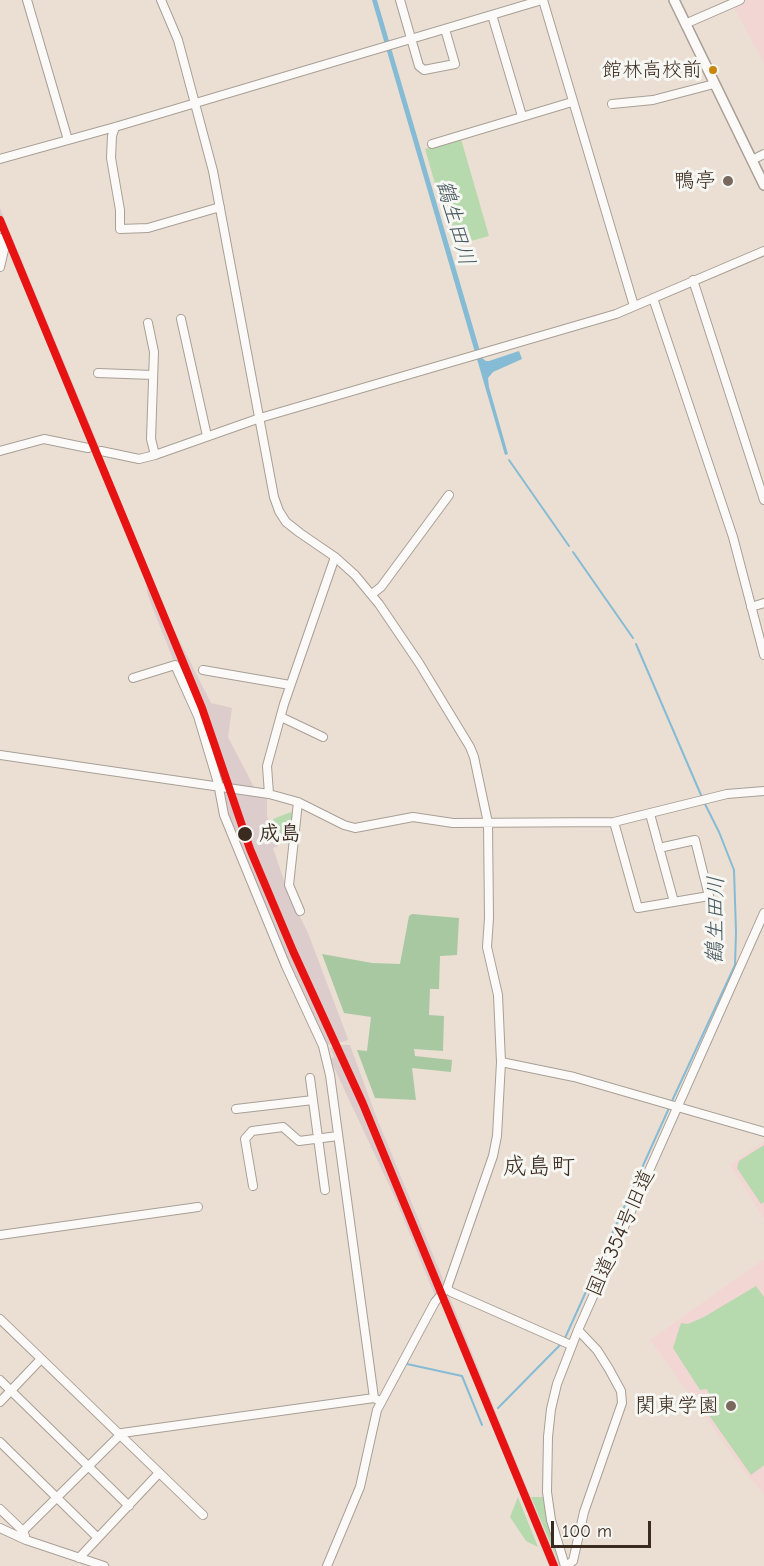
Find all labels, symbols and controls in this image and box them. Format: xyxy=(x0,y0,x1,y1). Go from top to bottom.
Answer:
place label: 館林高校前 xyxy=(602,58,702,82)
marker: 館林高校前 xyxy=(707,64,719,76)
place label: 鴨亭 xyxy=(674,168,716,194)
marker: 鴨亭 xyxy=(721,174,735,188)
water label: 鶴生田川 xyxy=(430,177,480,269)
place label: 成島 xyxy=(259,821,301,847)
marker: 成島 xyxy=(236,825,254,843)
water label: 鶴生田川 xyxy=(702,876,730,964)
district label: 成島町 xyxy=(503,1153,575,1181)
street label: 国道354号旧道 xyxy=(582,1165,660,1301)
place label: 関東学園 xyxy=(635,1393,719,1419)
marker: 関東学園 xyxy=(724,1399,738,1413)
scale bar xyxy=(554,1509,654,1547)
text: 100 m xyxy=(562,1521,612,1542)

